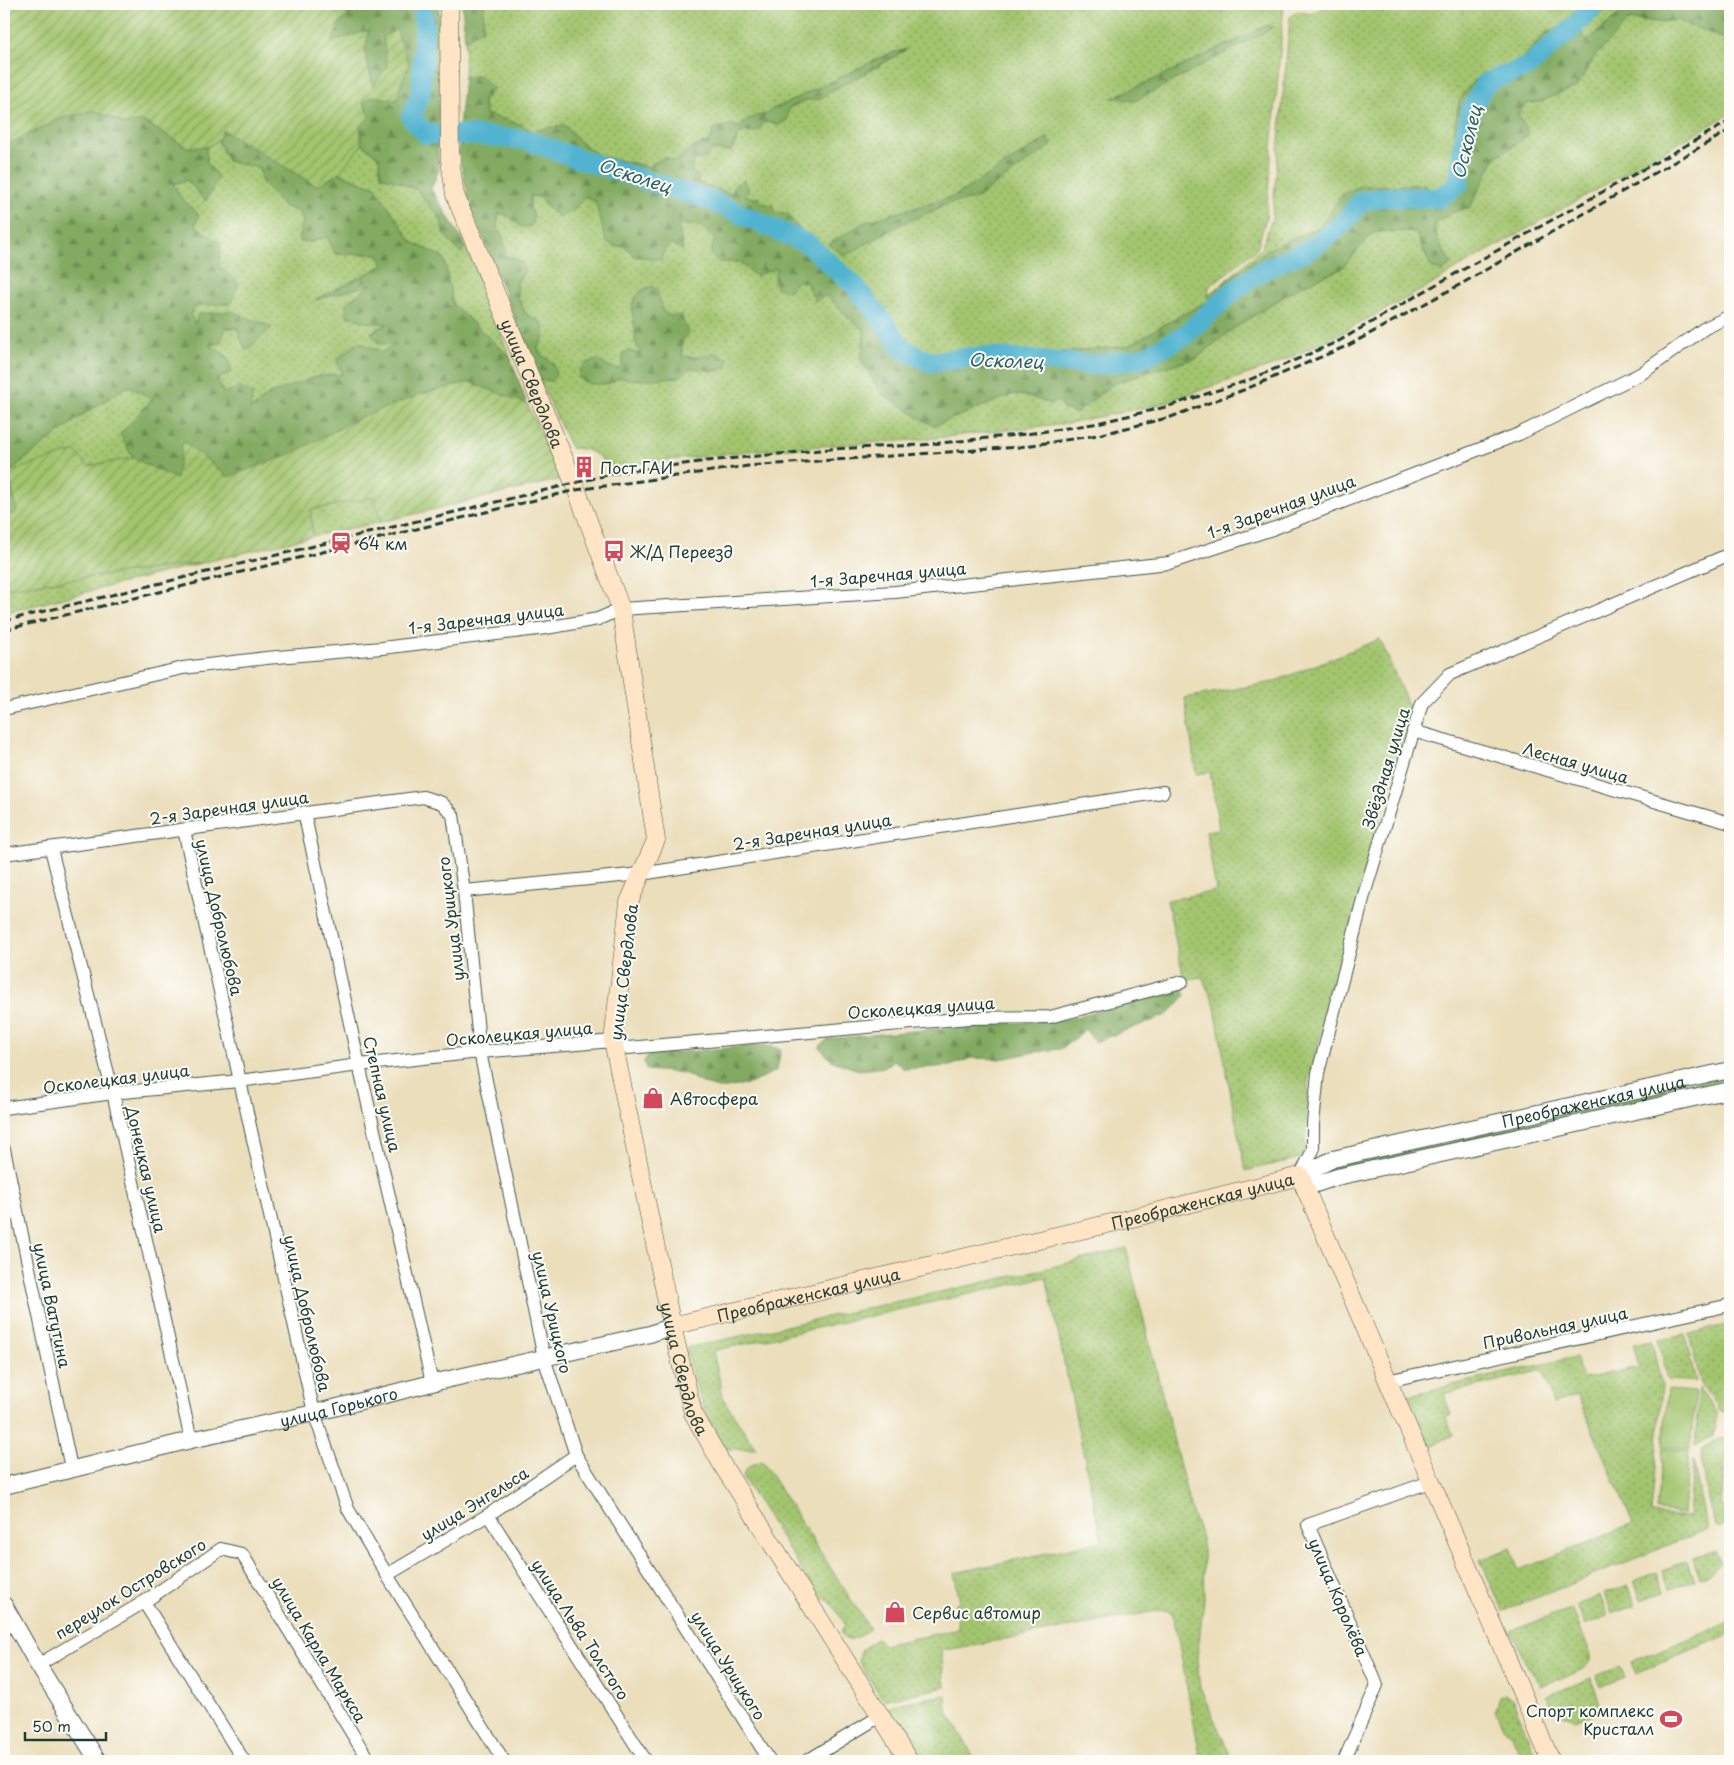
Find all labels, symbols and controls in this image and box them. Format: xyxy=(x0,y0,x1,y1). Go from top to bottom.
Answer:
water label: Осколец xyxy=(1444,102,1488,182)
water label: Осколец xyxy=(595,151,675,200)
street label: улица Свердлова xyxy=(495,315,570,451)
water label: Осколец xyxy=(968,345,1044,375)
building icon: Пост ГАИ xyxy=(571,454,597,480)
place label: Пост ГАИ xyxy=(600,455,673,479)
street label: 1-я Заречная улица xyxy=(1203,468,1359,544)
station icon: 64 км xyxy=(328,530,354,556)
place label: 64 км xyxy=(358,531,408,555)
bus stop icon: Ж/Д Переезд xyxy=(601,538,627,564)
place label: Ж/Д Переезд xyxy=(629,539,733,563)
street label: 1-я Заречная улица xyxy=(809,555,967,593)
street label: 1-я Заречная улица xyxy=(407,597,565,639)
street label: Звёздная улица xyxy=(1355,704,1415,832)
street label: Лесная улица xyxy=(1520,735,1632,789)
street label: 2-я Заречная улица xyxy=(148,784,310,830)
street label: 2-я Заречная улица xyxy=(731,807,893,855)
street label: улица Добролюбова xyxy=(190,836,250,998)
street label: улица Урицкого xyxy=(430,855,470,983)
street label: улица Свердлова xyxy=(603,902,643,1042)
street label: Осколецкая улица xyxy=(847,990,995,1024)
street label: Осколецкая улица xyxy=(445,1015,593,1051)
street label: Степная улица xyxy=(358,1034,408,1154)
street label: Осколецкая улица xyxy=(41,1057,191,1099)
street label: Преображенская улица xyxy=(1499,1068,1687,1133)
shop icon: Автосфера xyxy=(640,1085,666,1111)
place label: Автосфера xyxy=(670,1086,758,1110)
street label: Донецкая улица xyxy=(120,1102,173,1235)
street label: Преображенская улица xyxy=(1109,1166,1296,1235)
street label: улица Добролюбова xyxy=(278,1232,338,1394)
street label: улица Ватутина xyxy=(28,1240,78,1370)
street label: улица Урицкого xyxy=(527,1248,579,1376)
street label: Преображенская улица xyxy=(714,1261,902,1327)
street label: улица Свердлова xyxy=(655,1300,715,1439)
street label: Привольная улица xyxy=(1480,1300,1630,1354)
street label: улица Горького xyxy=(277,1380,400,1432)
street label: улица Энгельса xyxy=(415,1460,533,1546)
street label: переулок Островского xyxy=(50,1532,210,1644)
street label: улица Королёва xyxy=(1303,1534,1375,1660)
street label: улица Льва Толстого xyxy=(526,1554,636,1704)
street label: улица Карла Маркса xyxy=(267,1571,373,1727)
shop icon: Сервис автомир xyxy=(882,1599,908,1625)
place label: Сервис автомир xyxy=(912,1600,1041,1624)
street label: улица Урицкого xyxy=(686,1606,772,1724)
place label: Спорт комплекс Кристалл xyxy=(1526,1698,1654,1740)
sports icon: Спорт комплекс Кристалл xyxy=(1658,1706,1684,1732)
scale bar xyxy=(25,1710,106,1742)
text: 50 m xyxy=(32,1714,71,1737)

